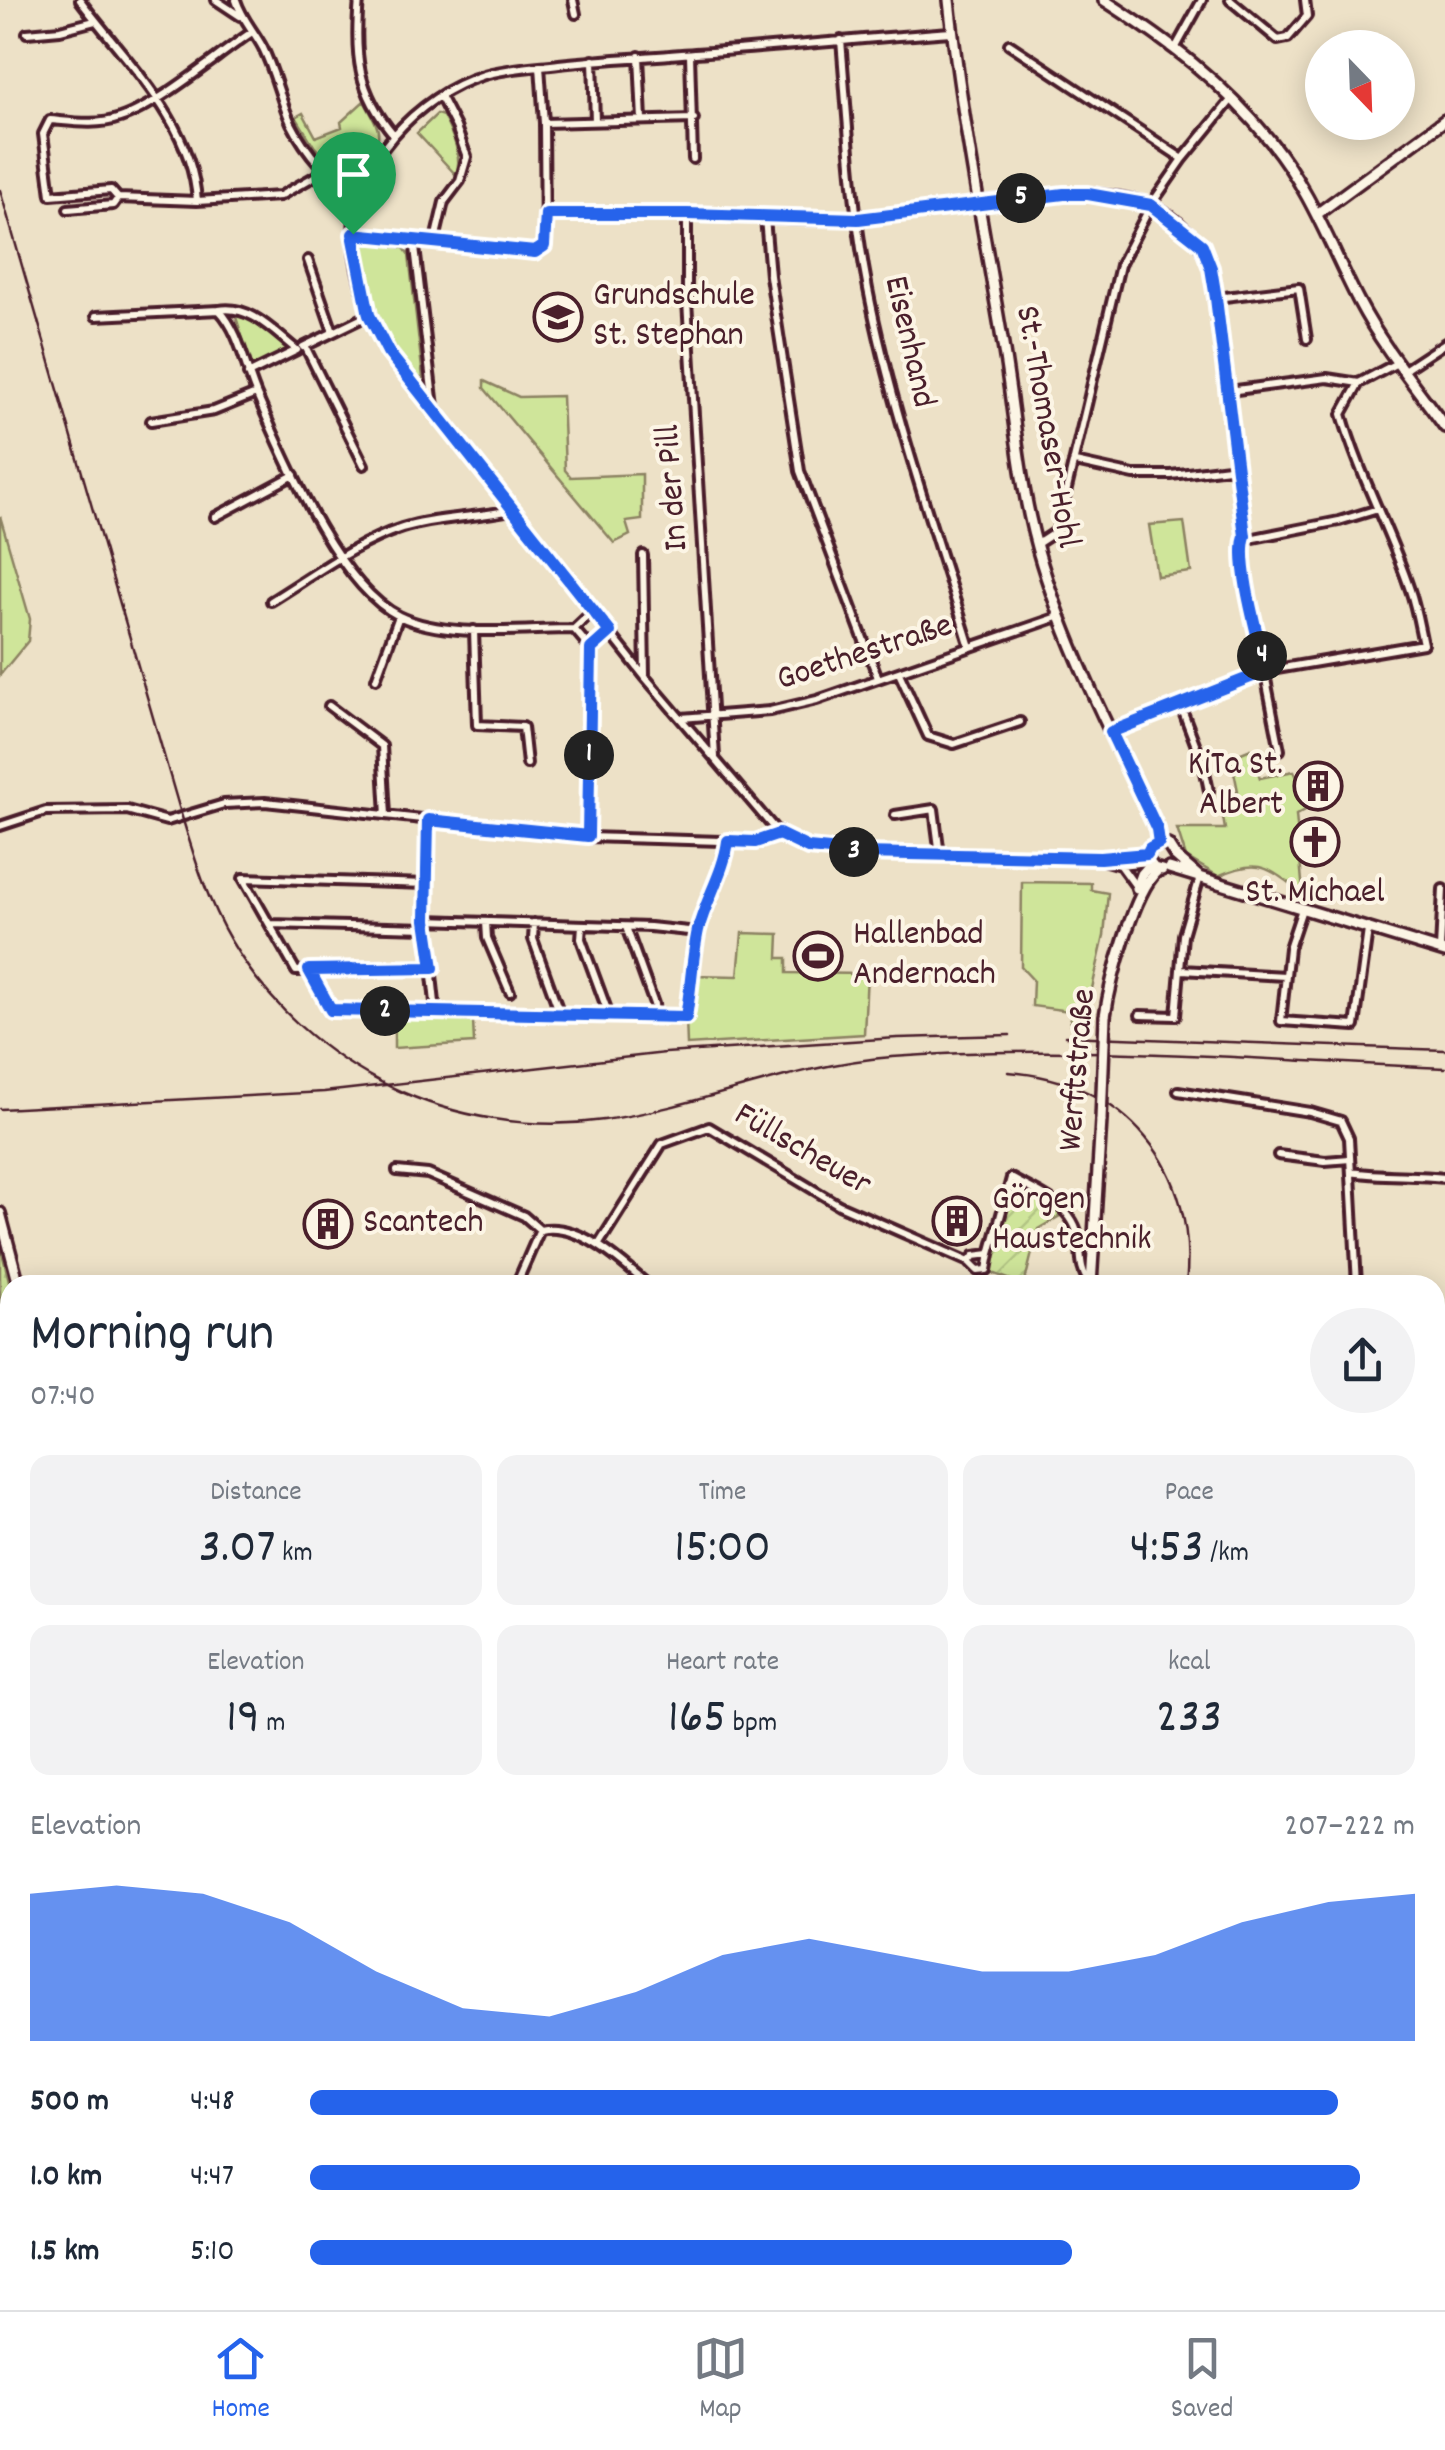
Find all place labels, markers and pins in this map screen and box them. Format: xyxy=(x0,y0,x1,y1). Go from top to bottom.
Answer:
pin xyxy=(311,132,396,235)
pin: 5 xyxy=(996,173,1046,223)
place label: Grundschule St. Stephan xyxy=(593,272,755,362)
school or university icon: Grundschule St. Stephan xyxy=(532,291,584,343)
pin: 4 xyxy=(1237,631,1287,681)
pin: 1 xyxy=(564,730,614,780)
place label: KiTa St. Albert xyxy=(1188,741,1283,831)
building icon: KiTa St. Albert xyxy=(1292,760,1344,812)
church icon: St. Michael xyxy=(1289,816,1341,868)
pin: 3 xyxy=(829,827,879,877)
place label: St. Michael xyxy=(1245,869,1385,919)
place label: Hallenbad Andernach xyxy=(853,911,996,1001)
sports icon: Hallenbad Andernach xyxy=(792,930,844,982)
pin: 2 xyxy=(360,986,410,1036)
place label: Görgen Haustechnik xyxy=(992,1176,1152,1266)
building icon: Görgen Haustechnik xyxy=(931,1195,983,1247)
building icon: Scantech xyxy=(302,1198,354,1250)
place label: Scantech xyxy=(363,1199,484,1249)

